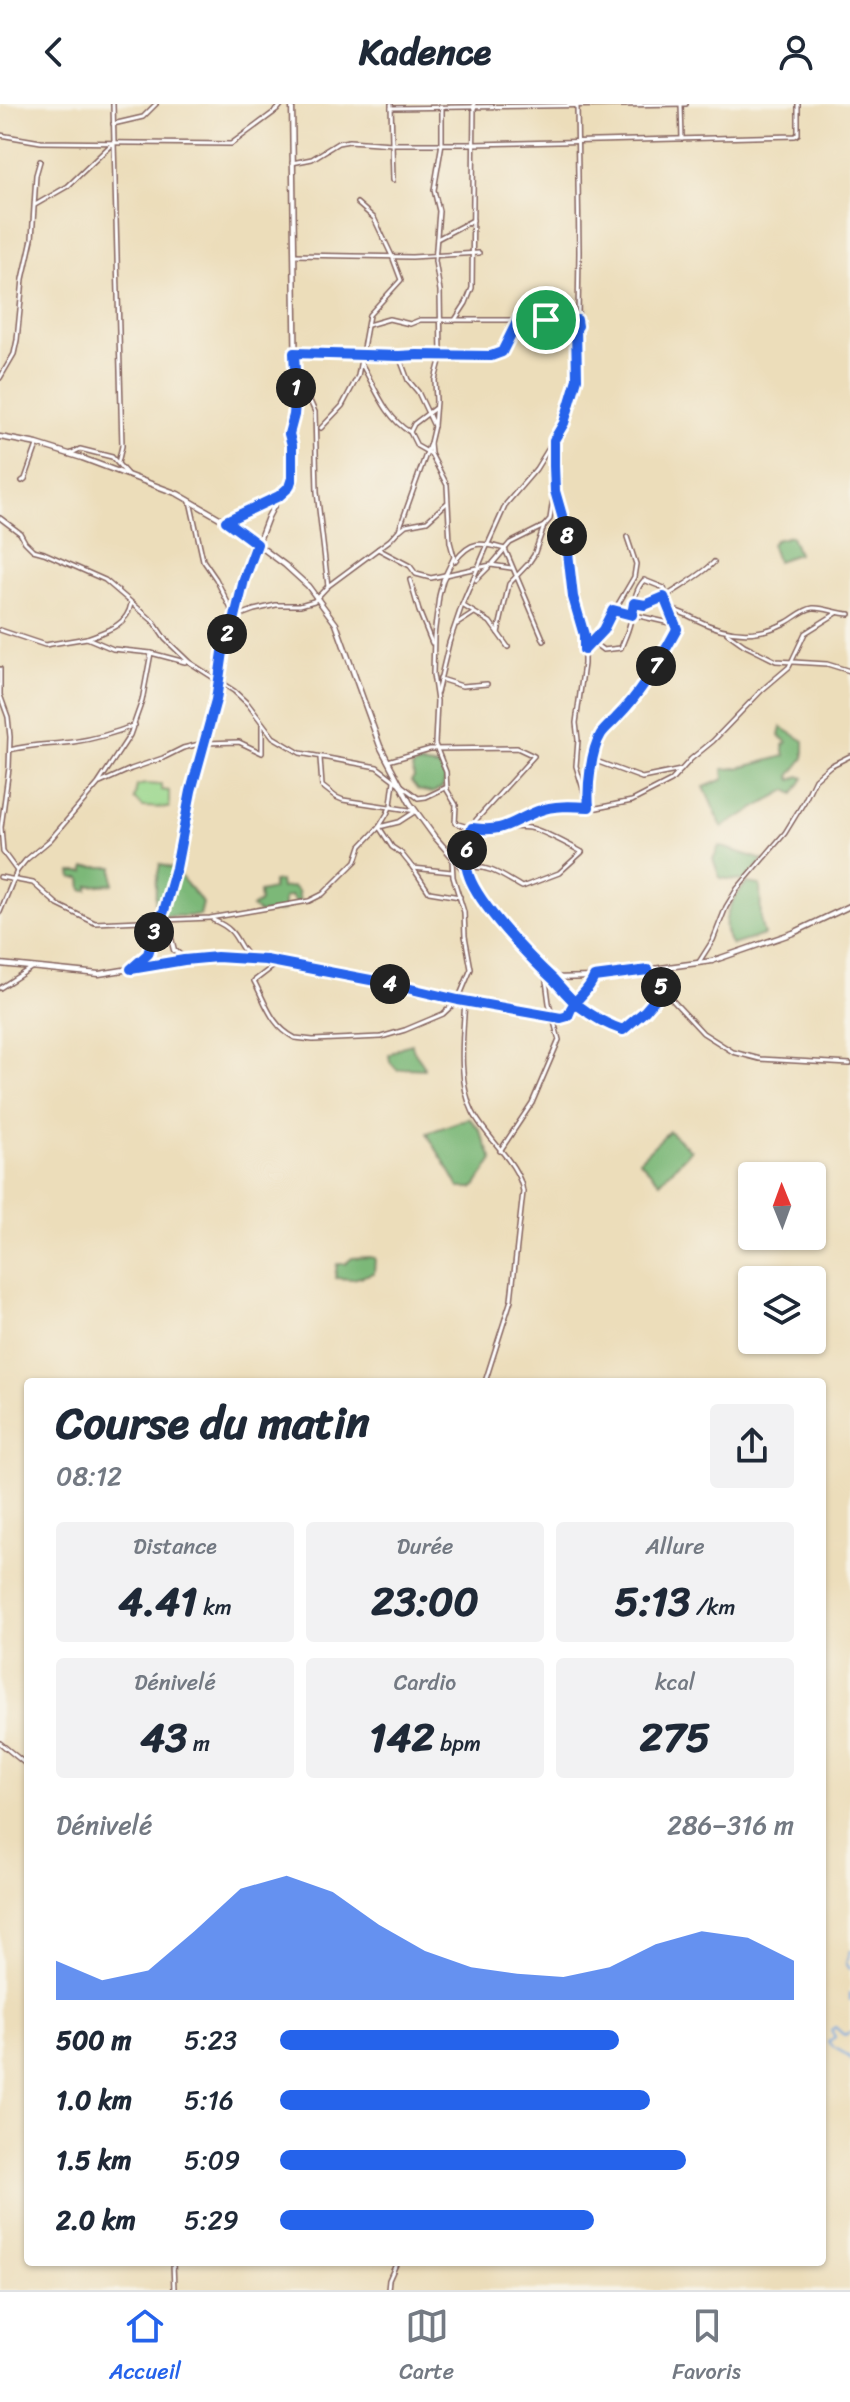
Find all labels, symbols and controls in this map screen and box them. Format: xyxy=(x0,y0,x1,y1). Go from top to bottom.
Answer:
text: Kadence xyxy=(359,20,491,84)
icon: back xyxy=(32,30,76,74)
icon: person xyxy=(774,30,818,74)
pin xyxy=(512,286,580,354)
icon: arrive xyxy=(524,298,568,342)
pin: 1 xyxy=(276,368,316,408)
text: 1 xyxy=(291,368,301,407)
pin: 8 xyxy=(547,516,587,556)
text: 8 xyxy=(560,516,574,555)
pin: 2 xyxy=(207,614,247,654)
text: 2 xyxy=(221,614,233,653)
pin: 7 xyxy=(636,646,676,686)
text: 7 xyxy=(650,646,662,685)
pin: 6 xyxy=(447,830,487,870)
text: 6 xyxy=(461,830,473,869)
pin: 3 xyxy=(134,912,174,952)
text: 3 xyxy=(148,912,160,951)
pin: 4 xyxy=(370,964,410,1004)
text: 4 xyxy=(383,964,397,1003)
pin: 5 xyxy=(641,967,681,1007)
text: 5 xyxy=(654,967,668,1006)
north arrow xyxy=(738,1162,826,1250)
map controls xyxy=(738,1162,826,1354)
button: layers xyxy=(738,1266,826,1354)
text: Course du matin xyxy=(56,1384,370,1462)
button: share xyxy=(710,1404,794,1488)
text: 08:12 xyxy=(56,1453,122,1499)
text: Distance xyxy=(133,1527,217,1566)
text: Durée xyxy=(397,1527,453,1566)
text: Allure xyxy=(645,1527,705,1566)
text: 4.41 xyxy=(118,1566,197,1637)
text: 23:00 xyxy=(371,1566,479,1637)
text: 5:13 xyxy=(615,1566,690,1637)
text: km xyxy=(197,1588,232,1627)
text: /km xyxy=(690,1588,735,1627)
text: Dénivelé xyxy=(134,1663,216,1702)
text: Cardio xyxy=(394,1663,456,1702)
text: kcal xyxy=(655,1663,695,1702)
text: 43 xyxy=(140,1702,187,1773)
text: 142 xyxy=(369,1702,434,1773)
text: 275 xyxy=(640,1702,710,1773)
text: m xyxy=(187,1724,210,1763)
text: bpm xyxy=(434,1724,481,1763)
text: Dénivelé xyxy=(56,1802,152,1848)
text: 286–316 m xyxy=(667,1802,794,1848)
text: 500 m xyxy=(56,2017,131,2063)
text: 5:23 xyxy=(184,2017,237,2063)
text: 1.0 km xyxy=(56,2077,132,2123)
text: 5:16 xyxy=(184,2077,234,2123)
text: 1.5 km xyxy=(56,2137,131,2183)
text: 5:09 xyxy=(184,2137,240,2183)
text: 2.0 km xyxy=(56,2197,136,2243)
text: 5:29 xyxy=(184,2197,239,2243)
tab: Accueil xyxy=(109,2304,181,2391)
tab: Carte xyxy=(399,2304,454,2391)
tab: Favoris xyxy=(672,2304,741,2391)

